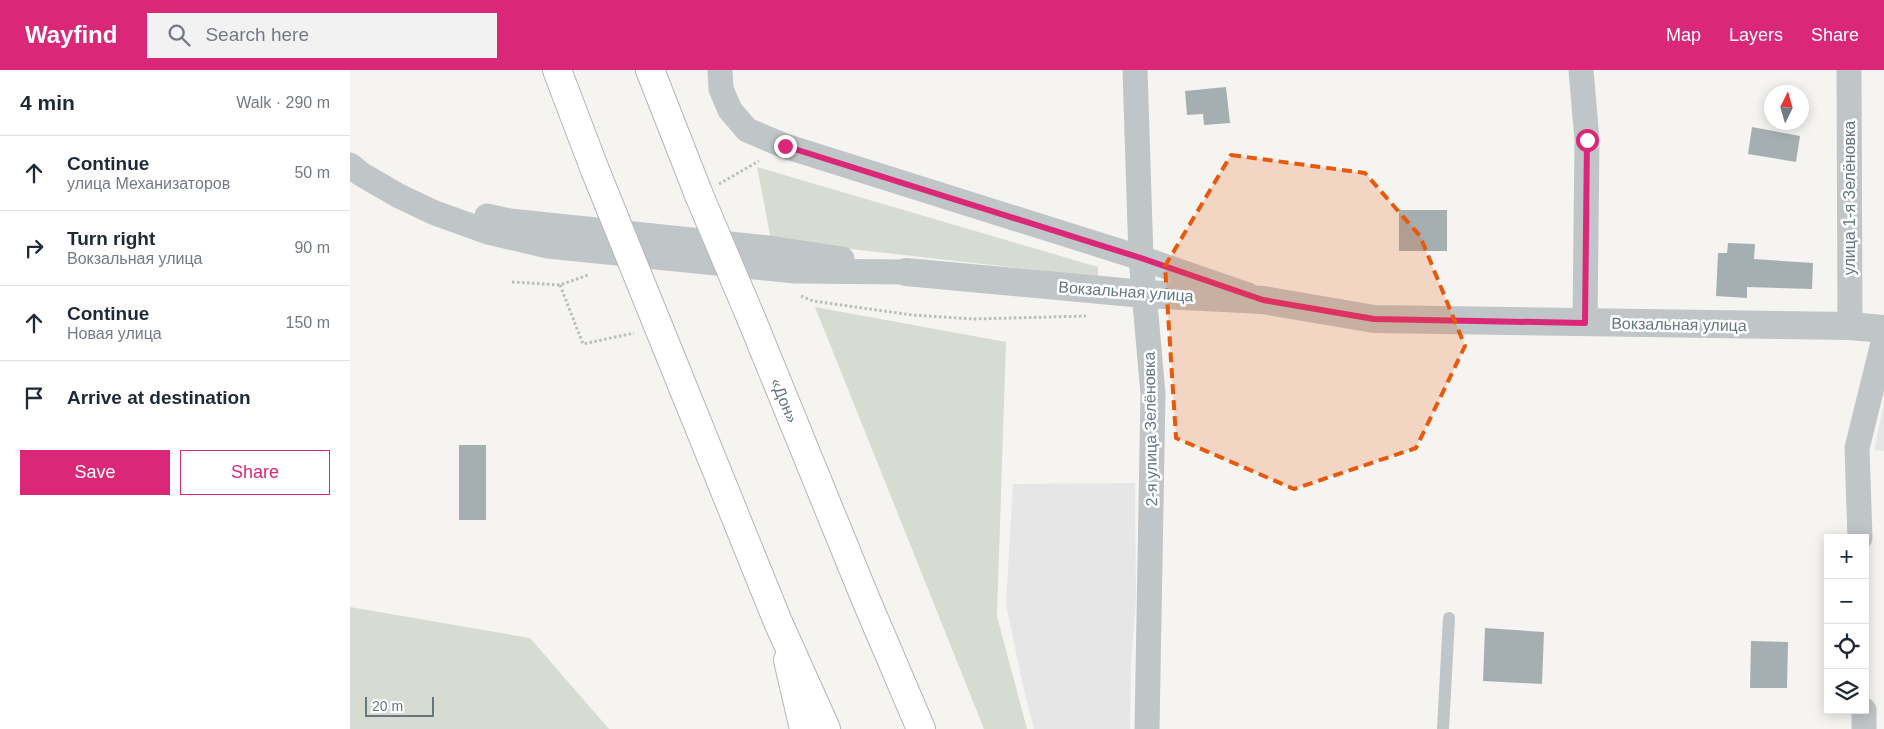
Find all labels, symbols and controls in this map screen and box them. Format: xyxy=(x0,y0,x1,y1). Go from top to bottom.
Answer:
search box xyxy=(147,13,497,58)
text: Wayfind xyxy=(25,21,117,48)
icon: search xyxy=(165,21,193,49)
text: Search here xyxy=(205,24,309,45)
text: Map xyxy=(1666,25,1701,45)
text: Layers xyxy=(1729,25,1783,45)
text: Share xyxy=(1811,25,1859,45)
north arrow xyxy=(1764,85,1809,130)
text: 4 min xyxy=(20,91,75,114)
text: Walk · 290 m xyxy=(236,94,330,111)
street label: улица 1-я Зелёновка xyxy=(1841,121,1858,275)
route start xyxy=(1576,129,1599,152)
route end xyxy=(774,135,797,158)
text: Continue xyxy=(67,153,149,174)
icon: ahead xyxy=(20,159,48,187)
text: 50 m xyxy=(294,164,330,181)
text: улица Механизаторов xyxy=(67,175,230,192)
text: Turn right xyxy=(67,228,155,249)
icon: right xyxy=(20,234,48,262)
text: 90 m xyxy=(294,239,330,256)
text: Вокзальная улица xyxy=(67,250,202,267)
street label: Вокзальная улица xyxy=(1058,278,1194,305)
text: Continue xyxy=(67,303,149,324)
icon: ahead xyxy=(20,309,48,337)
text: 150 m xyxy=(286,314,330,331)
street label: Вокзальная улица xyxy=(1611,315,1747,334)
text: Новая улица xyxy=(67,325,162,342)
street label: 2-я улица Зелёновка xyxy=(1141,351,1160,506)
street label: «Дон» xyxy=(767,376,801,425)
icon: arrive xyxy=(20,384,48,412)
text: Arrive at destination xyxy=(67,387,251,408)
button: Save xyxy=(20,450,170,495)
button: Share xyxy=(180,450,330,495)
map controls xyxy=(1824,534,1869,714)
button: + xyxy=(1824,534,1869,579)
button: − xyxy=(1824,579,1869,624)
button: locate xyxy=(1824,624,1869,669)
button: layers xyxy=(1824,669,1869,714)
scale bar xyxy=(365,694,434,717)
text: 20 m xyxy=(372,698,403,714)

